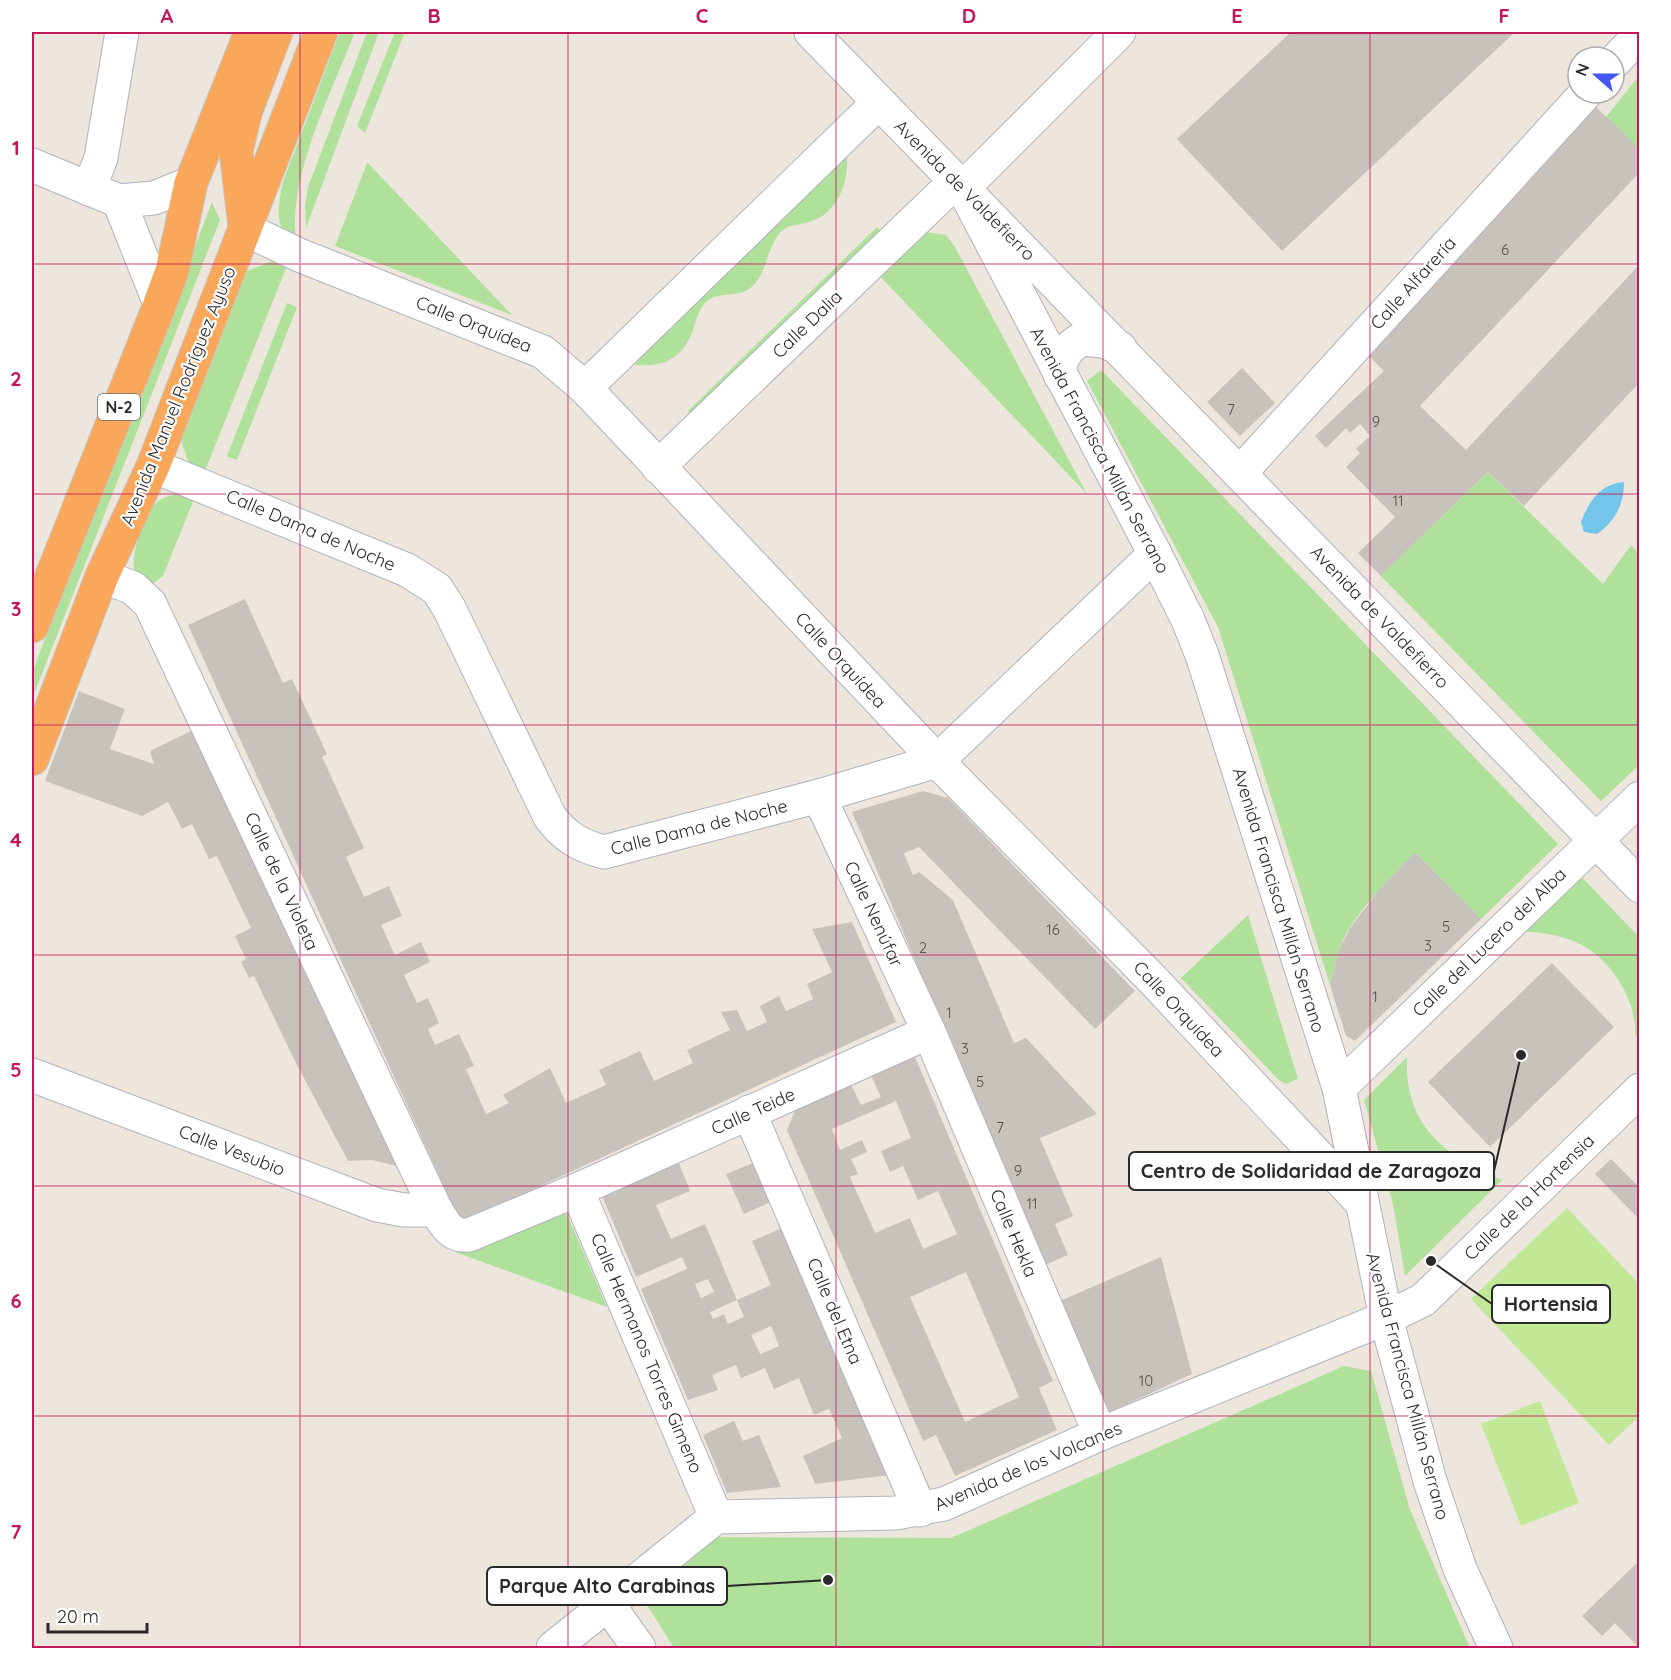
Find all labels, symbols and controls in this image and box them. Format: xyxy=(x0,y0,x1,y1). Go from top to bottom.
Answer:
text: A xyxy=(161,3,174,28)
text: B xyxy=(427,3,441,28)
text: C xyxy=(696,3,709,28)
text: D xyxy=(962,3,976,28)
text: E xyxy=(1231,3,1243,28)
text: F xyxy=(1498,3,1510,28)
north arrow xyxy=(1566,45,1626,105)
text: N xyxy=(1571,61,1593,79)
street label: Avenida de Valdefierro xyxy=(890,115,1040,265)
text: 1 xyxy=(12,135,20,160)
street label: Calle Alfarería xyxy=(1365,232,1461,334)
house number: 6 xyxy=(1501,240,1509,259)
street label: Avenida Manuel Rodríguez Ayuso xyxy=(115,263,241,529)
street label: Calle Dalia xyxy=(767,285,847,363)
street label: Calle Orquídea xyxy=(413,290,535,358)
street label: Avenida Francisca Millán Serrano xyxy=(1025,323,1175,577)
text: 2 xyxy=(10,366,22,391)
road number: N-2 xyxy=(98,394,140,420)
house number: 7 xyxy=(1227,400,1235,419)
house number: 9 xyxy=(1372,412,1380,431)
street label: Calle Dama de Noche xyxy=(223,484,399,576)
house number: 11 xyxy=(1392,491,1404,510)
street label: Avenida de Valdefierro xyxy=(1306,541,1454,693)
text: 3 xyxy=(11,596,21,621)
street label: Calle Orquídea xyxy=(791,607,891,713)
street label: Avenida Francisca Millán Serrano xyxy=(1228,765,1330,1035)
street label: Calle Dama de Noche xyxy=(608,794,790,860)
street label: Calle de la Violeta xyxy=(240,808,324,954)
text: 4 xyxy=(10,827,22,852)
street label: Calle Nenúfar xyxy=(839,857,909,971)
street label: Calle del Lucero del Alba xyxy=(1407,862,1571,1022)
house number: 5 xyxy=(1442,917,1450,936)
house number: 16 xyxy=(1046,920,1060,939)
house number: 3 xyxy=(1424,936,1432,955)
house number: 2 xyxy=(919,938,927,957)
street label: Calle Orquídea xyxy=(1129,956,1229,1062)
house number: 1 xyxy=(1372,987,1378,1006)
house number: 1 xyxy=(946,1003,952,1022)
house number: 3 xyxy=(961,1039,969,1058)
text: 5 xyxy=(10,1057,22,1082)
house number: 5 xyxy=(976,1072,984,1091)
street label: Calle Teide xyxy=(707,1082,799,1140)
house number: 7 xyxy=(996,1118,1004,1137)
street label: Calle Vesubio xyxy=(176,1119,288,1181)
street label: Calle de la Hortensia xyxy=(1459,1129,1599,1265)
callout: Centro de Solidaridad de Zaragoza xyxy=(1129,1152,1494,1190)
text: Centro de Solidaridad de Zaragoza xyxy=(1141,1158,1481,1183)
house number: 9 xyxy=(1014,1161,1022,1180)
street label: Calle Hekla xyxy=(985,1185,1043,1281)
house number: 11 xyxy=(1026,1194,1038,1213)
street label: Calle Hermanos Torres Gimeno xyxy=(586,1229,708,1477)
street label: Avenida Francisca Millán Serrano xyxy=(1361,1250,1455,1522)
street label: Calle del Etna xyxy=(802,1254,868,1368)
callout: Hortensia xyxy=(1492,1285,1610,1323)
text: 6 xyxy=(10,1288,22,1313)
text: Hortensia xyxy=(1504,1291,1598,1316)
house number: 10 xyxy=(1139,1371,1153,1390)
street label: Avenida de los Volcanes xyxy=(931,1416,1125,1516)
text: 7 xyxy=(11,1519,22,1544)
callout: Parque Alto Carabinas xyxy=(487,1567,727,1605)
text: Parque Alto Carabinas xyxy=(499,1573,715,1598)
scale bar xyxy=(48,1596,147,1634)
text: 20 m xyxy=(57,1605,99,1628)

